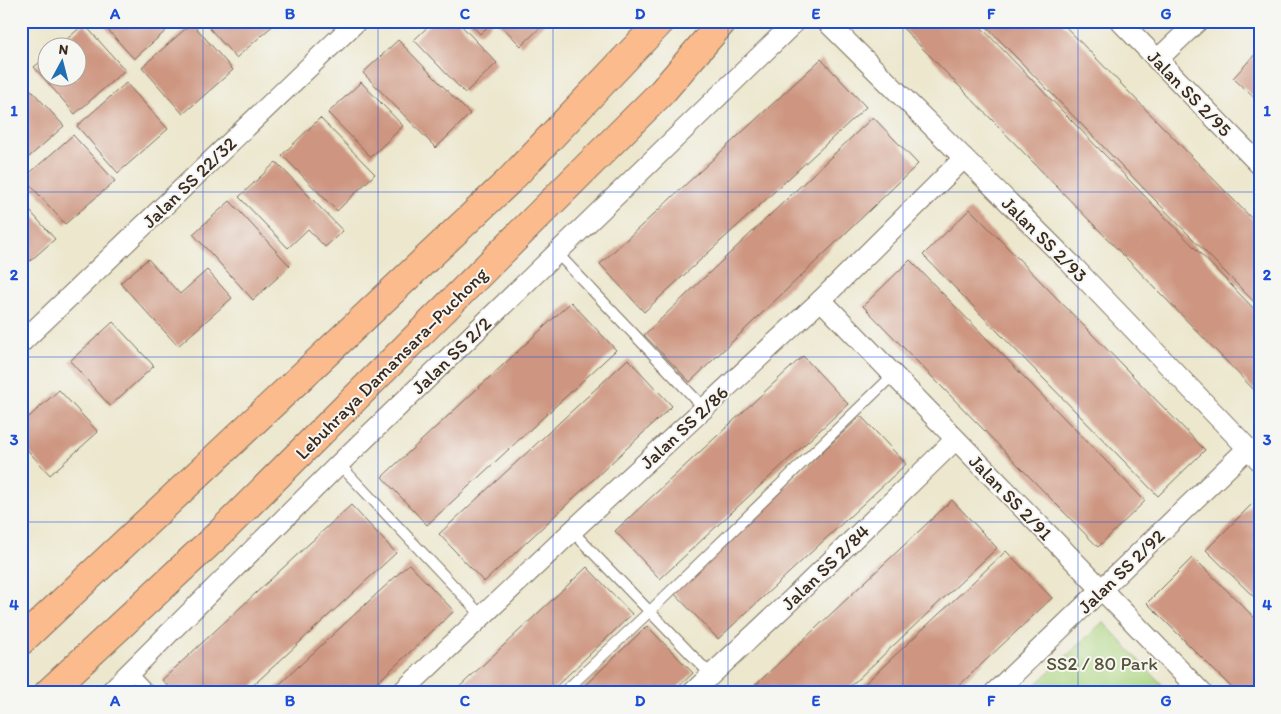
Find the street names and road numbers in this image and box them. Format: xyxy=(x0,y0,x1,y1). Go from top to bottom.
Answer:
street label: Jalan SS 2/95 xyxy=(1143,45,1237,141)
street label: Jalan SS 22/32 xyxy=(138,132,241,233)
street label: Jalan SS 2/93 xyxy=(997,192,1092,287)
street label: Lebuhraya Damansara–Puchong xyxy=(290,262,492,464)
street label: Jalan SS 2/2 xyxy=(407,312,496,399)
street label: Jalan SS 2/86 xyxy=(636,381,733,474)
street label: Jalan SS 2/91 xyxy=(964,450,1057,545)
street label: Jalan SS 2/84 xyxy=(777,520,874,615)
street label: Jalan SS 2/92 xyxy=(1073,524,1169,618)

